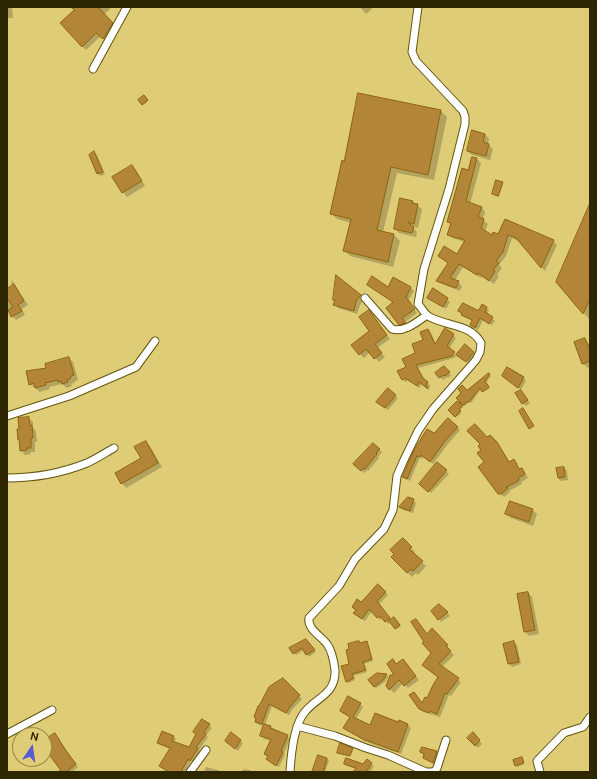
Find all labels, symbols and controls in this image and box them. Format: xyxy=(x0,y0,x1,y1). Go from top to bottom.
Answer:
north arrow xyxy=(12,727,52,767)
text: N xyxy=(29,729,40,744)

